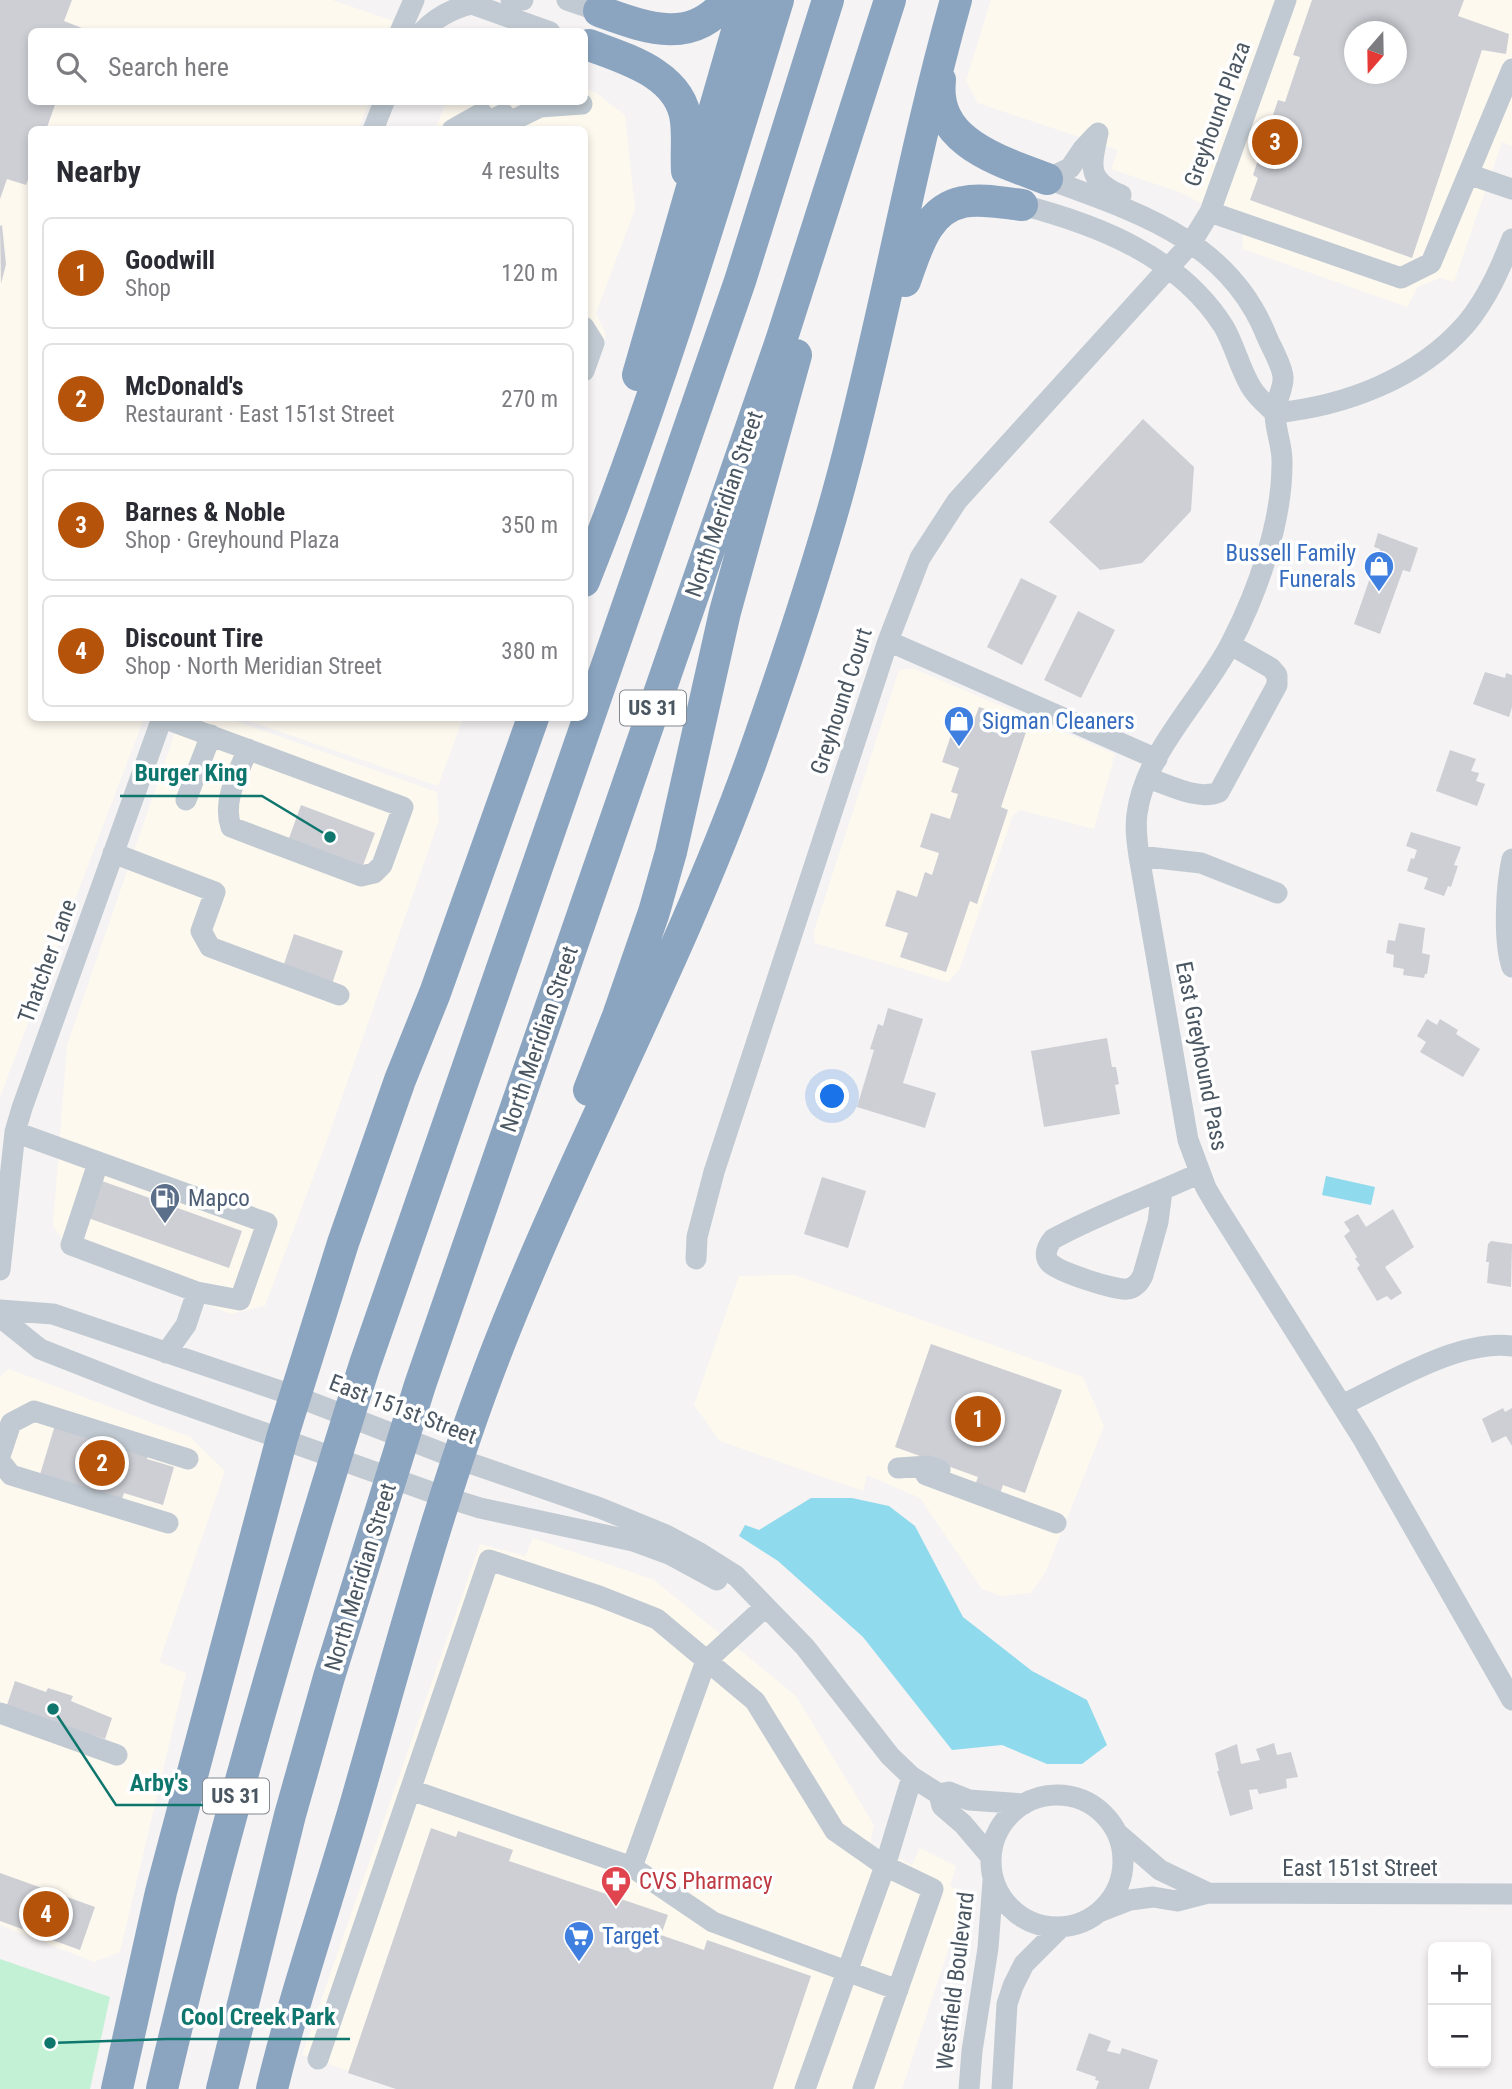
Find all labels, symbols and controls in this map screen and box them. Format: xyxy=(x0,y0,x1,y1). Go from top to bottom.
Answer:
north arrow xyxy=(1344,21,1407,84)
search box xyxy=(28,28,588,105)
street label: Greyhound Plaza xyxy=(1179,38,1256,190)
icon: search xyxy=(52,48,90,86)
text: Search here xyxy=(108,52,229,82)
pin: 3 xyxy=(1252,116,1298,168)
text: Nearby xyxy=(56,154,141,189)
text: 4 results xyxy=(482,158,560,185)
text: Goodwill xyxy=(125,245,215,275)
text: 1 xyxy=(75,260,87,287)
text: 120 m xyxy=(501,260,558,287)
text: Shop xyxy=(125,275,171,302)
text: McDonald's xyxy=(125,371,244,401)
text: 2 xyxy=(75,386,87,413)
text: 270 m xyxy=(501,386,558,413)
text: Restaurant · East 151st Street xyxy=(125,401,395,428)
street label: North Meridian Street xyxy=(680,408,769,601)
text: Barnes & Noble xyxy=(125,497,285,527)
text: 3 xyxy=(75,512,87,539)
text: 350 m xyxy=(501,512,558,539)
text: Shop · Greyhound Plaza xyxy=(125,527,339,554)
place label: Bussell Family Funerals xyxy=(1226,540,1356,593)
shop icon: Bussell Family Funerals xyxy=(1362,549,1396,593)
text: Discount Tire xyxy=(125,623,263,653)
street label: Greyhound Court xyxy=(805,625,878,778)
text: 4 xyxy=(75,638,87,665)
text: 380 m xyxy=(501,638,558,665)
text: Shop · North Meridian Street xyxy=(125,653,382,680)
road number: US 31 xyxy=(620,690,686,726)
shop icon: Sigman Cleaners xyxy=(942,704,976,748)
place label: Sigman Cleaners xyxy=(982,708,1135,735)
callout: Burger King xyxy=(120,751,262,796)
text: Burger King xyxy=(134,759,248,787)
street label: Thatcher Lane xyxy=(13,896,82,1027)
street label: North Meridian Street xyxy=(495,943,584,1136)
street label: East Greyhound Pass xyxy=(1170,959,1233,1153)
your location xyxy=(815,1079,849,1113)
fuel station icon: Mapco xyxy=(148,1181,182,1225)
place label: Mapco xyxy=(188,1185,250,1212)
street label: East 151st Street xyxy=(325,1369,480,1450)
pin: 1 xyxy=(955,1393,1001,1445)
pin: 2 xyxy=(79,1437,125,1489)
street label: North Meridian Street xyxy=(319,1480,402,1674)
callout: Arby's xyxy=(116,1760,203,1805)
text: Arby's xyxy=(130,1769,188,1797)
road number: US 31 xyxy=(203,1778,269,1814)
street label: East 151st Street xyxy=(1282,1855,1438,1882)
pharmacy icon: CVS Pharmacy xyxy=(599,1864,633,1908)
place label: CVS Pharmacy xyxy=(639,1868,773,1895)
pin: 4 xyxy=(23,1888,69,1940)
street label: Westfield Boulevard xyxy=(931,1890,980,2072)
supermarket icon: Target xyxy=(562,1919,596,1963)
place label: Target xyxy=(602,1923,659,1950)
map controls xyxy=(1428,1942,1491,2068)
button: + xyxy=(1428,1942,1491,2005)
callout: Cool Creek Park xyxy=(167,1994,350,2039)
text: Cool Creek Park xyxy=(181,2003,336,2031)
button: − xyxy=(1428,2005,1491,2068)

